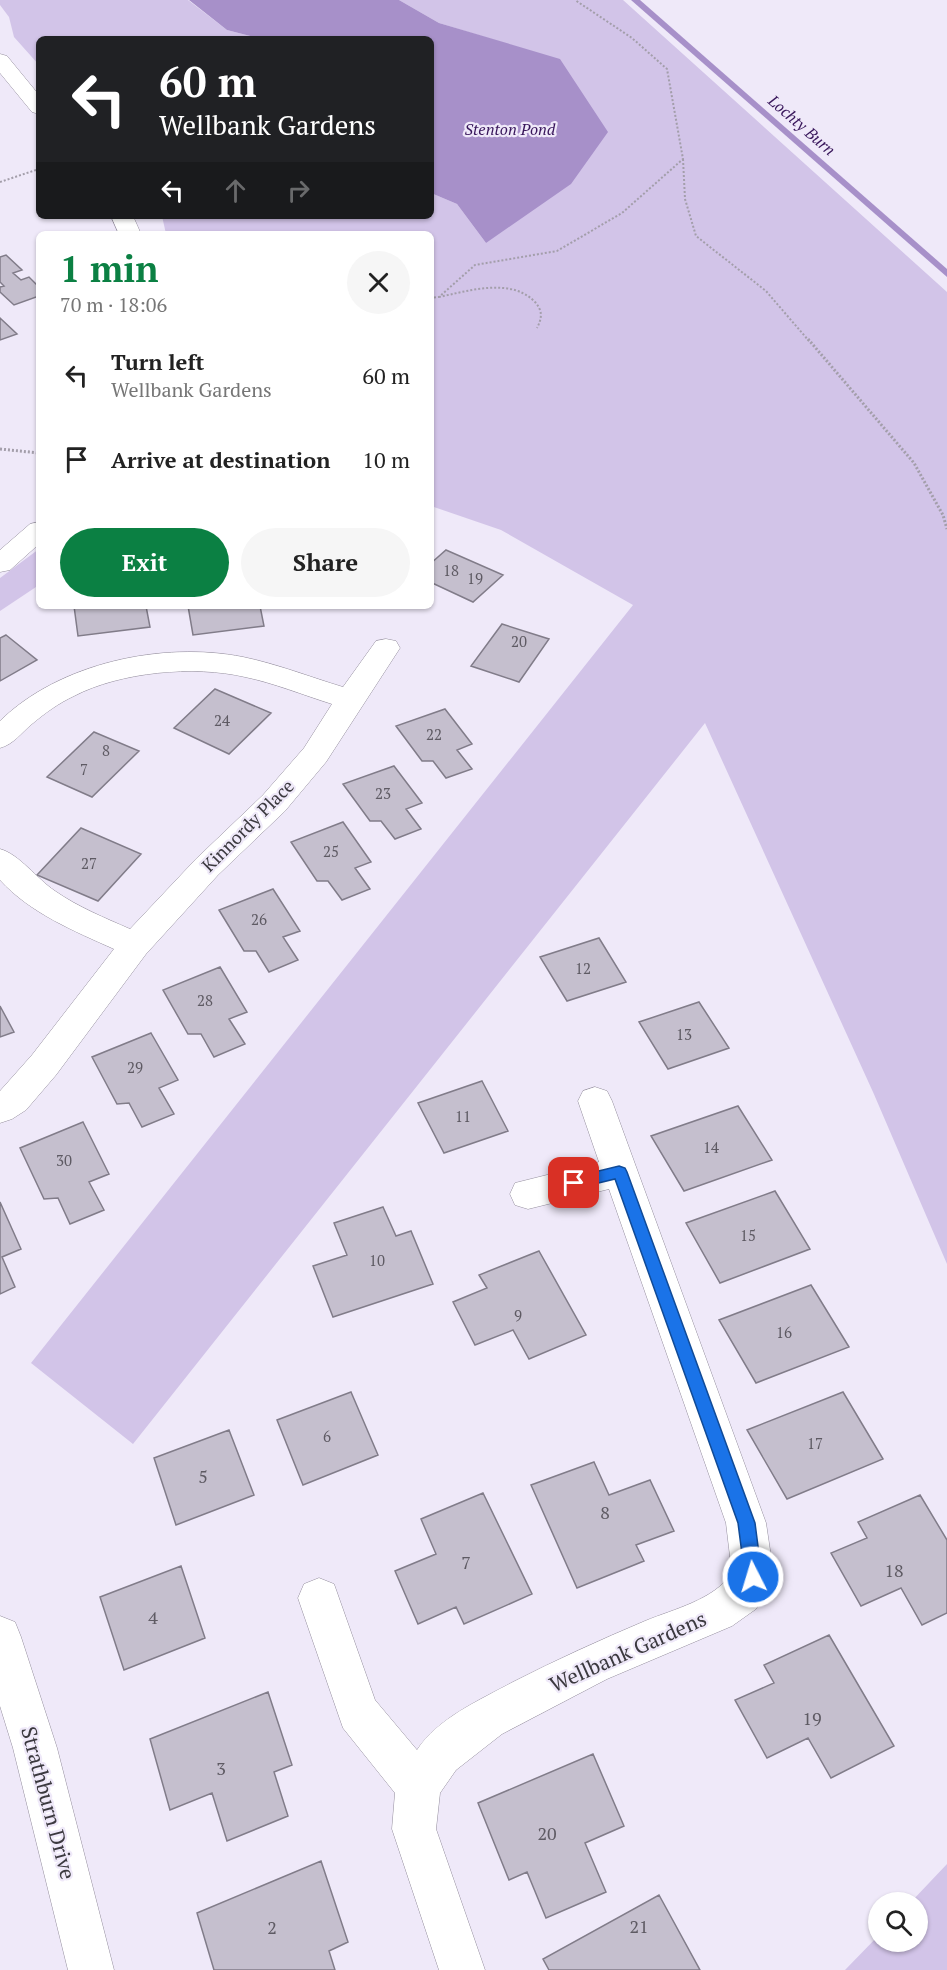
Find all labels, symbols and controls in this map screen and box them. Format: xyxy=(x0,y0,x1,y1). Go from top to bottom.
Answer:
text: 60 m xyxy=(159,53,257,109)
icon: left xyxy=(60,60,138,138)
water label: Lochty Burn xyxy=(763,89,840,160)
text: Wellbank Gardens xyxy=(159,107,376,143)
water label: Stenton Pond xyxy=(465,118,556,140)
icon: left xyxy=(156,174,189,207)
icon: ahead xyxy=(219,174,252,207)
icon: right xyxy=(282,174,315,207)
text: 1 min xyxy=(60,245,158,292)
button: close xyxy=(347,251,410,314)
text: 70 m · 18:06 xyxy=(60,291,167,318)
text: Turn left xyxy=(111,347,204,376)
icon: left xyxy=(60,359,93,392)
text: 60 m xyxy=(362,361,410,390)
text: Wellbank Gardens xyxy=(111,376,272,403)
icon: arrive xyxy=(60,443,93,476)
text: Arrive at destination xyxy=(111,445,330,474)
text: 10 m xyxy=(362,445,410,474)
button: Exit xyxy=(60,528,229,597)
button: Share xyxy=(241,528,410,597)
house number: 18 xyxy=(443,560,459,580)
house number: 19 xyxy=(467,568,483,588)
house number: 20 xyxy=(511,631,527,651)
house number: 24 xyxy=(214,710,230,730)
house number: 22 xyxy=(426,724,442,744)
house number: 8 xyxy=(102,740,110,760)
house number: 7 xyxy=(80,759,88,779)
street label: Kinnordy Place xyxy=(196,774,299,877)
house number: 23 xyxy=(375,783,391,803)
house number: 25 xyxy=(323,841,339,861)
house number: 27 xyxy=(81,853,97,873)
house number: 26 xyxy=(251,909,267,929)
house number: 12 xyxy=(575,958,591,978)
house number: 28 xyxy=(197,990,213,1010)
house number: 13 xyxy=(676,1024,692,1044)
house number: 29 xyxy=(127,1057,143,1077)
house number: 11 xyxy=(455,1106,471,1126)
house number: 14 xyxy=(703,1137,719,1157)
house number: 30 xyxy=(56,1150,72,1170)
pin xyxy=(548,1157,599,1208)
icon: arrive xyxy=(557,1166,590,1199)
house number: 15 xyxy=(740,1225,756,1245)
house number: 10 xyxy=(369,1250,385,1270)
house number: 9 xyxy=(514,1305,522,1325)
house number: 16 xyxy=(776,1322,792,1342)
house number: 6 xyxy=(323,1426,331,1446)
house number: 17 xyxy=(807,1433,823,1453)
house number: 5 xyxy=(198,1464,208,1488)
house number: 8 xyxy=(600,1500,610,1524)
position arrow xyxy=(721,1545,785,1609)
house number: 7 xyxy=(461,1550,471,1574)
house number: 18 xyxy=(884,1558,904,1582)
street label: Wellbank Gardens xyxy=(545,1604,710,1698)
house number: 4 xyxy=(148,1605,158,1629)
house number: 19 xyxy=(802,1706,822,1730)
street label: Strathburn Drive xyxy=(15,1723,83,1882)
house number: 3 xyxy=(216,1756,226,1780)
house number: 20 xyxy=(537,1821,557,1845)
map controls xyxy=(868,1892,928,1952)
button: search xyxy=(868,1892,928,1952)
house number: 21 xyxy=(629,1914,649,1938)
house number: 2 xyxy=(267,1915,277,1939)

